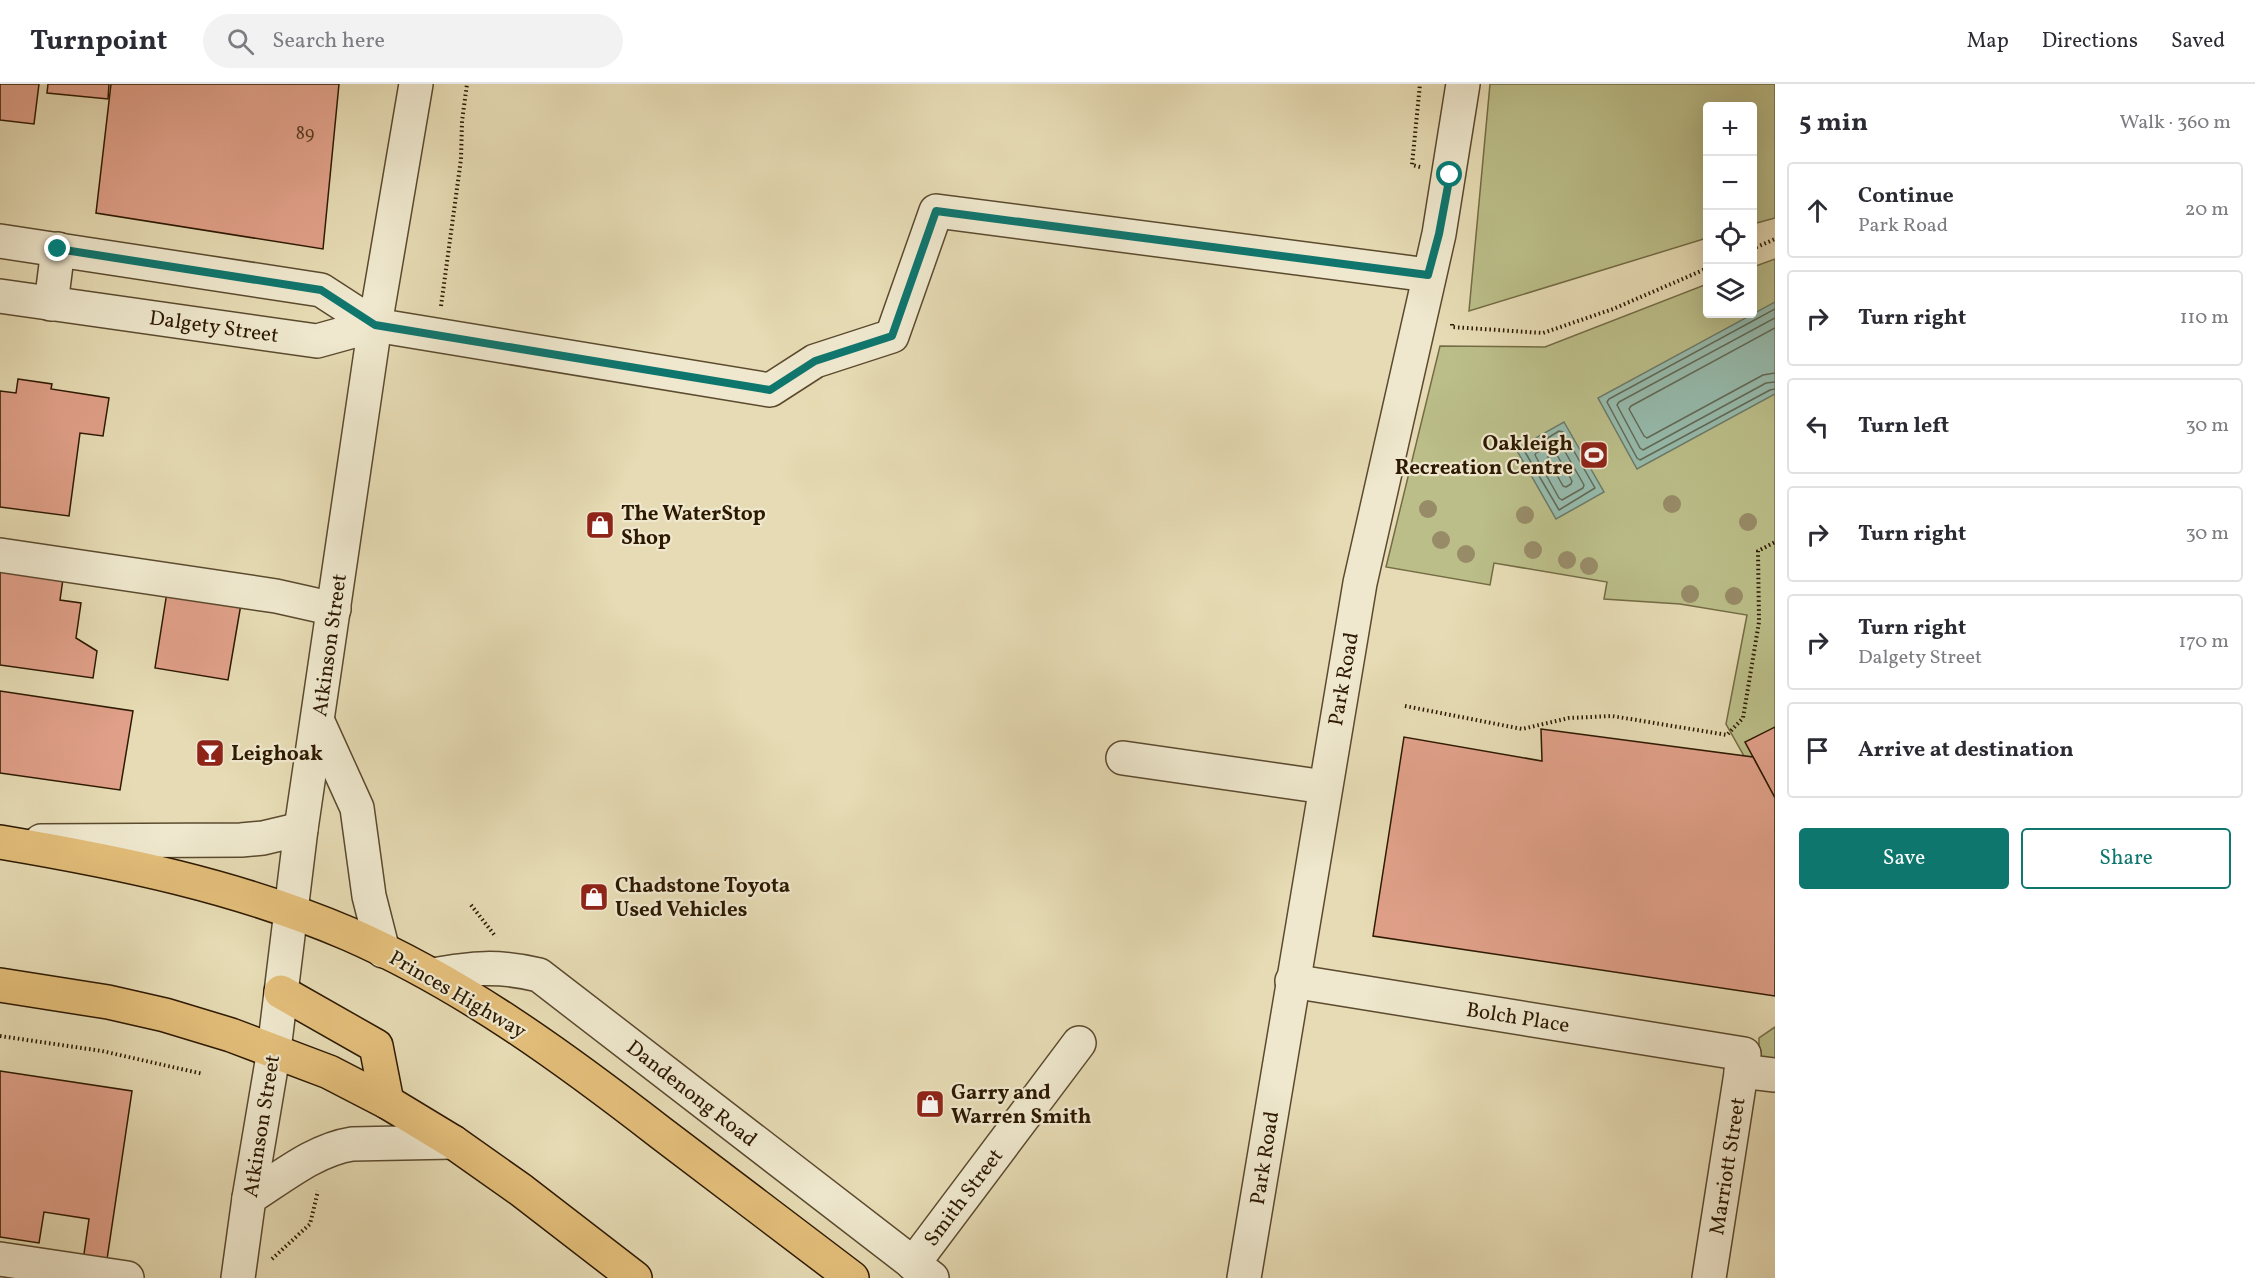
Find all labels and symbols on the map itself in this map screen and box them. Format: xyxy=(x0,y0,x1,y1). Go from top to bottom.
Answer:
house number: 89 xyxy=(296,122,314,147)
route start xyxy=(1436,161,1462,187)
route end xyxy=(44,235,70,261)
street label: Dalgety Street xyxy=(147,304,280,351)
place label: Oakleigh Recreation Centre xyxy=(1395,430,1573,483)
sports icon: Oakleigh Recreation Centre xyxy=(1578,439,1610,471)
place label: The WaterStop Shop xyxy=(621,500,766,553)
shop icon: The WaterStop Shop xyxy=(584,509,616,541)
street label: Atkinson Street xyxy=(306,572,355,719)
street label: Park Road xyxy=(1322,630,1367,728)
bar icon: Leighoak xyxy=(194,737,226,769)
place label: Leighoak xyxy=(231,740,323,769)
place label: Chadstone Toyota Used Vehicles xyxy=(615,872,790,925)
shop icon: Chadstone Toyota Used Vehicles xyxy=(578,881,610,913)
street label: Princes Highway xyxy=(383,944,532,1047)
street label: Bolch Place xyxy=(1464,996,1572,1041)
street label: Dandenong Road xyxy=(620,1034,763,1154)
street label: Atkinson Street xyxy=(237,1053,288,1200)
place label: Garry and Warren Smith xyxy=(951,1079,1092,1132)
shop icon: Garry and Warren Smith xyxy=(914,1088,946,1120)
street label: Marriott Street xyxy=(1703,1095,1754,1237)
street label: Park Road xyxy=(1244,1109,1287,1207)
street label: Smith Street xyxy=(918,1143,1011,1253)

